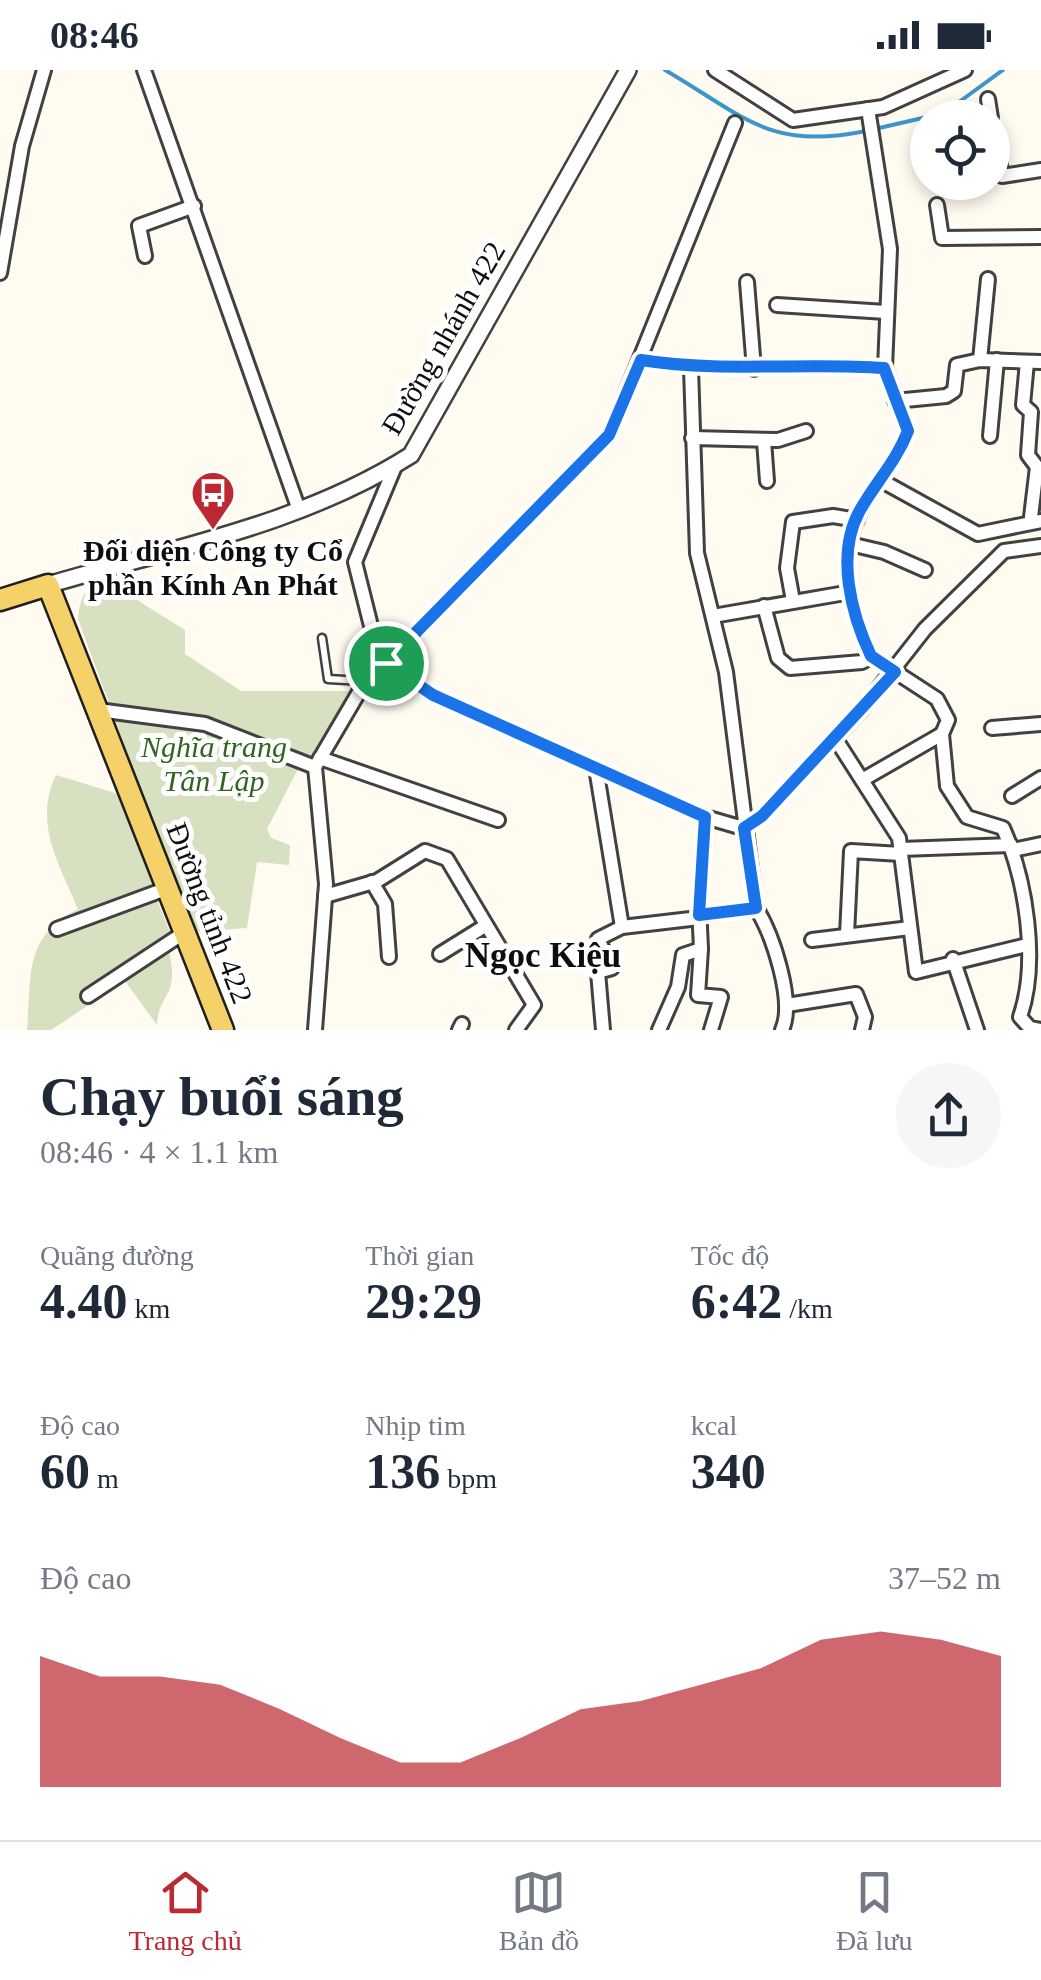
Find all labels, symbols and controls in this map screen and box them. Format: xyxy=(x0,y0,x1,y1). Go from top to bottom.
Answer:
text: 08:46 xyxy=(50,14,139,56)
map controls xyxy=(910,100,1010,200)
button: locate xyxy=(910,100,1010,200)
street label: Đường nhánh 422 xyxy=(374,236,512,440)
bus stop icon: Đối diện Công ty Cổ phần Kính An Phát xyxy=(190,470,236,531)
place label: Đối diện Công ty Cổ phần Kính An Phát xyxy=(83,534,343,601)
pin xyxy=(344,621,429,706)
icon: arrive xyxy=(359,636,414,691)
park label: Nghĩa trang Tân Lập xyxy=(140,730,287,797)
street label: Đường tỉnh 422 xyxy=(160,818,260,1008)
district label: Ngọc Kiệu xyxy=(465,936,621,975)
button: share xyxy=(896,1063,1001,1168)
text: Chạy buổi sáng xyxy=(40,1066,404,1127)
text: 08:46 · 4 × 1.1 km xyxy=(40,1134,278,1170)
text: Quãng đường xyxy=(40,1240,194,1271)
text: Thời gian xyxy=(365,1240,474,1271)
text: Tốc độ xyxy=(691,1240,769,1271)
text: 4.40 xyxy=(40,1273,128,1329)
text: 29:29 xyxy=(365,1273,482,1329)
text: 6:42 xyxy=(691,1273,782,1329)
text: km xyxy=(128,1293,170,1324)
text: /km xyxy=(782,1293,833,1324)
text: Độ cao xyxy=(40,1410,120,1441)
text: Nhịp tim xyxy=(365,1410,466,1441)
text: kcal xyxy=(691,1410,737,1441)
text: 60 xyxy=(40,1443,90,1499)
text: 136 xyxy=(365,1443,440,1499)
text: 340 xyxy=(691,1443,766,1499)
text: m xyxy=(90,1463,119,1494)
text: bpm xyxy=(440,1463,497,1494)
text: Độ cao xyxy=(40,1560,132,1596)
text: 37–52 m xyxy=(888,1560,1001,1596)
tab: Trang chủ xyxy=(128,1865,242,1957)
tab: Bản đồ xyxy=(499,1865,579,1957)
tab: Đã lưu xyxy=(836,1865,912,1957)

